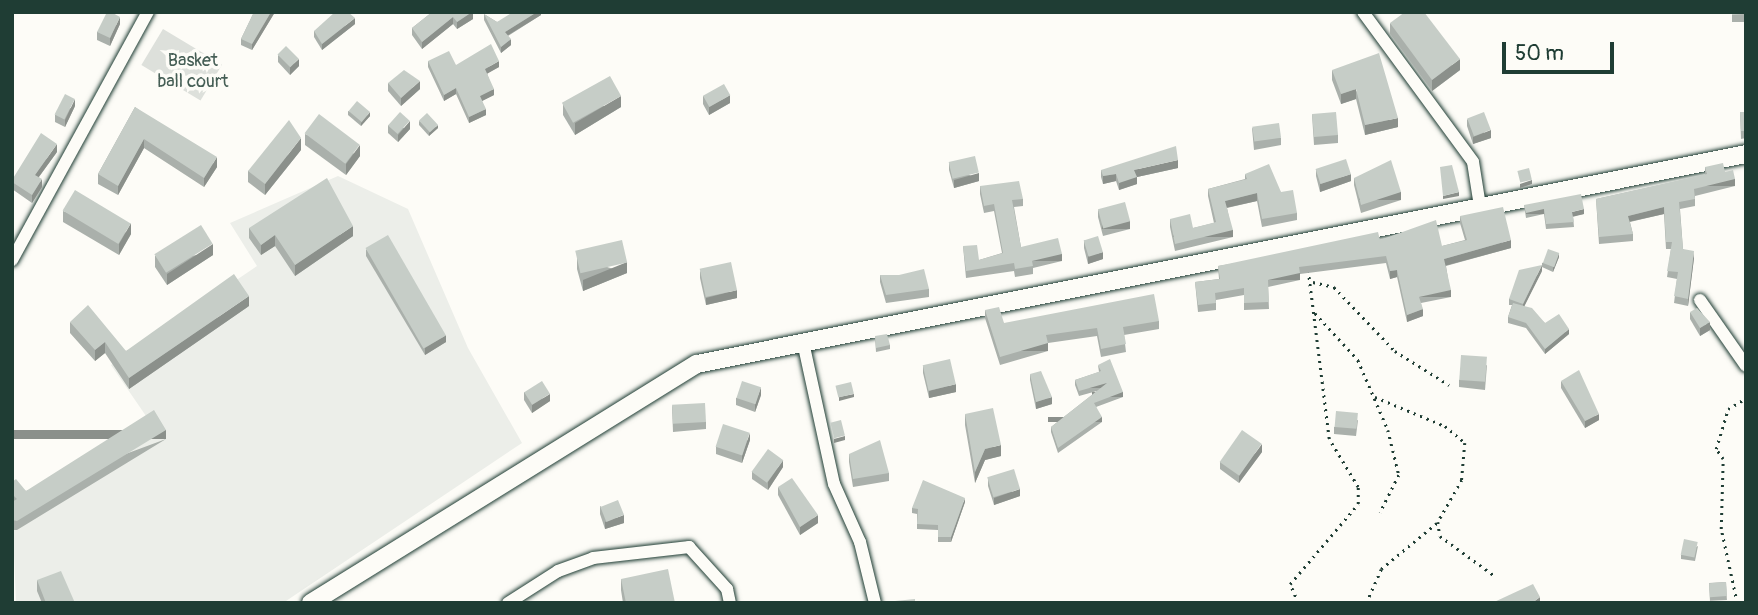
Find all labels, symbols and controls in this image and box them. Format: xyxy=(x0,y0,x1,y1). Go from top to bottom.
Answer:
scale bar xyxy=(1506,28,1618,72)
text: 50 m xyxy=(1515,40,1564,67)
park label: Basket ball court xyxy=(157,51,229,94)

